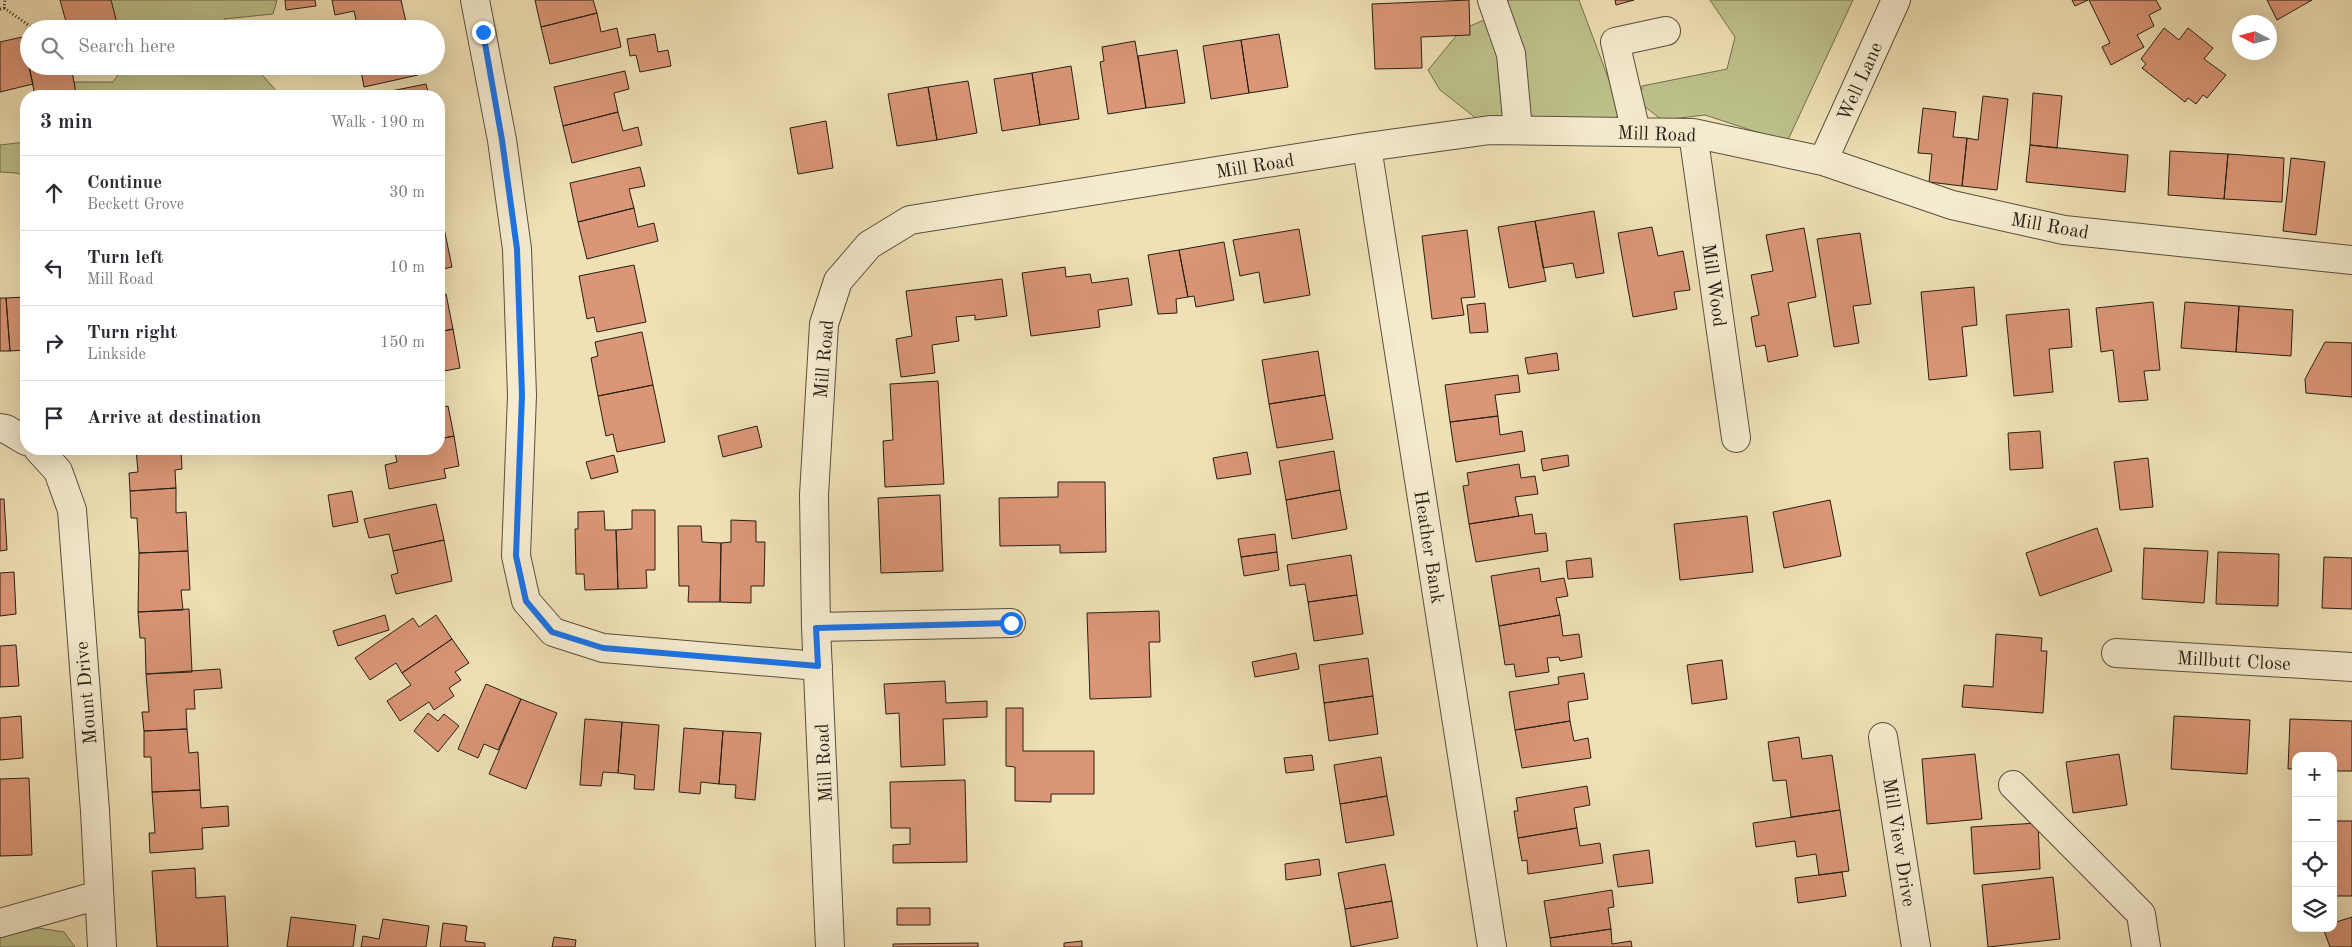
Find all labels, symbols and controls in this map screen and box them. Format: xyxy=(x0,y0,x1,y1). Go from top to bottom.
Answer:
north arrow xyxy=(2232,15,2277,60)
search box xyxy=(20,20,445,75)
route end xyxy=(472,21,495,44)
icon: search xyxy=(38,34,66,62)
text: Search here xyxy=(78,38,175,57)
street label: Well Lane xyxy=(1836,40,1887,124)
text: 3 min xyxy=(40,112,93,133)
text: Walk · 190 m xyxy=(330,115,425,131)
street label: Mill Road xyxy=(1617,125,1697,146)
street label: Mill Road xyxy=(1215,152,1296,183)
text: Continue xyxy=(87,174,162,193)
icon: ahead xyxy=(40,179,68,207)
text: 30 m xyxy=(389,185,425,201)
text: Beckett Grove xyxy=(87,197,184,213)
street label: Mill Road xyxy=(2009,211,2090,244)
street label: Mill Wood xyxy=(1697,242,1728,328)
text: Turn left xyxy=(87,249,164,268)
icon: left xyxy=(40,254,68,282)
text: 10 m xyxy=(389,260,425,276)
text: Mill Road xyxy=(87,272,154,288)
street label: Mill Road xyxy=(813,319,838,399)
text: Turn right xyxy=(87,324,177,343)
icon: right xyxy=(40,329,68,357)
text: 150 m xyxy=(380,335,425,351)
text: Linkside xyxy=(87,347,146,363)
icon: arrive xyxy=(40,404,68,432)
text: Arrive at destination xyxy=(87,409,261,428)
street label: Heather Bank xyxy=(1409,489,1446,606)
route start xyxy=(1000,612,1023,635)
street label: Mount Drive xyxy=(74,640,101,745)
street label: Millbutt Close xyxy=(2176,650,2291,675)
street label: Mill Road xyxy=(814,723,837,803)
map controls xyxy=(2292,752,2337,932)
button: + xyxy=(2292,752,2337,797)
street label: Mill View Drive xyxy=(1878,777,1917,908)
button: − xyxy=(2292,797,2337,842)
button: locate xyxy=(2292,842,2337,887)
button: layers xyxy=(2292,887,2337,932)

